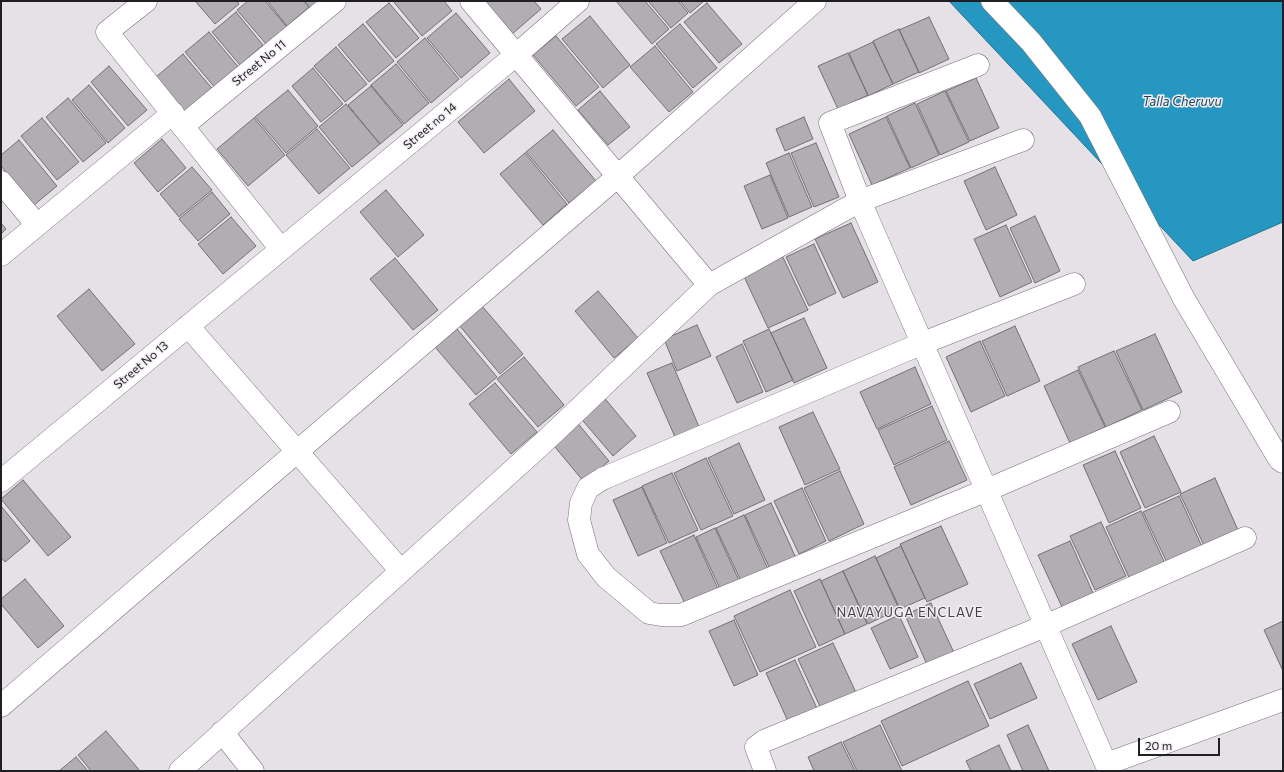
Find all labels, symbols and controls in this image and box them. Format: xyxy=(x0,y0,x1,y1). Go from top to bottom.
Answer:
street label: Street No 11 xyxy=(229,37,289,89)
water label: Talla Cheruvu xyxy=(1142,94,1222,110)
street label: Street no 14 xyxy=(401,100,459,152)
street label: Street No 13 xyxy=(111,338,171,392)
district label: NAVAYUGA ENCLAVE xyxy=(836,605,984,621)
scale bar xyxy=(1140,730,1222,756)
text: 20 m xyxy=(1145,738,1172,752)

